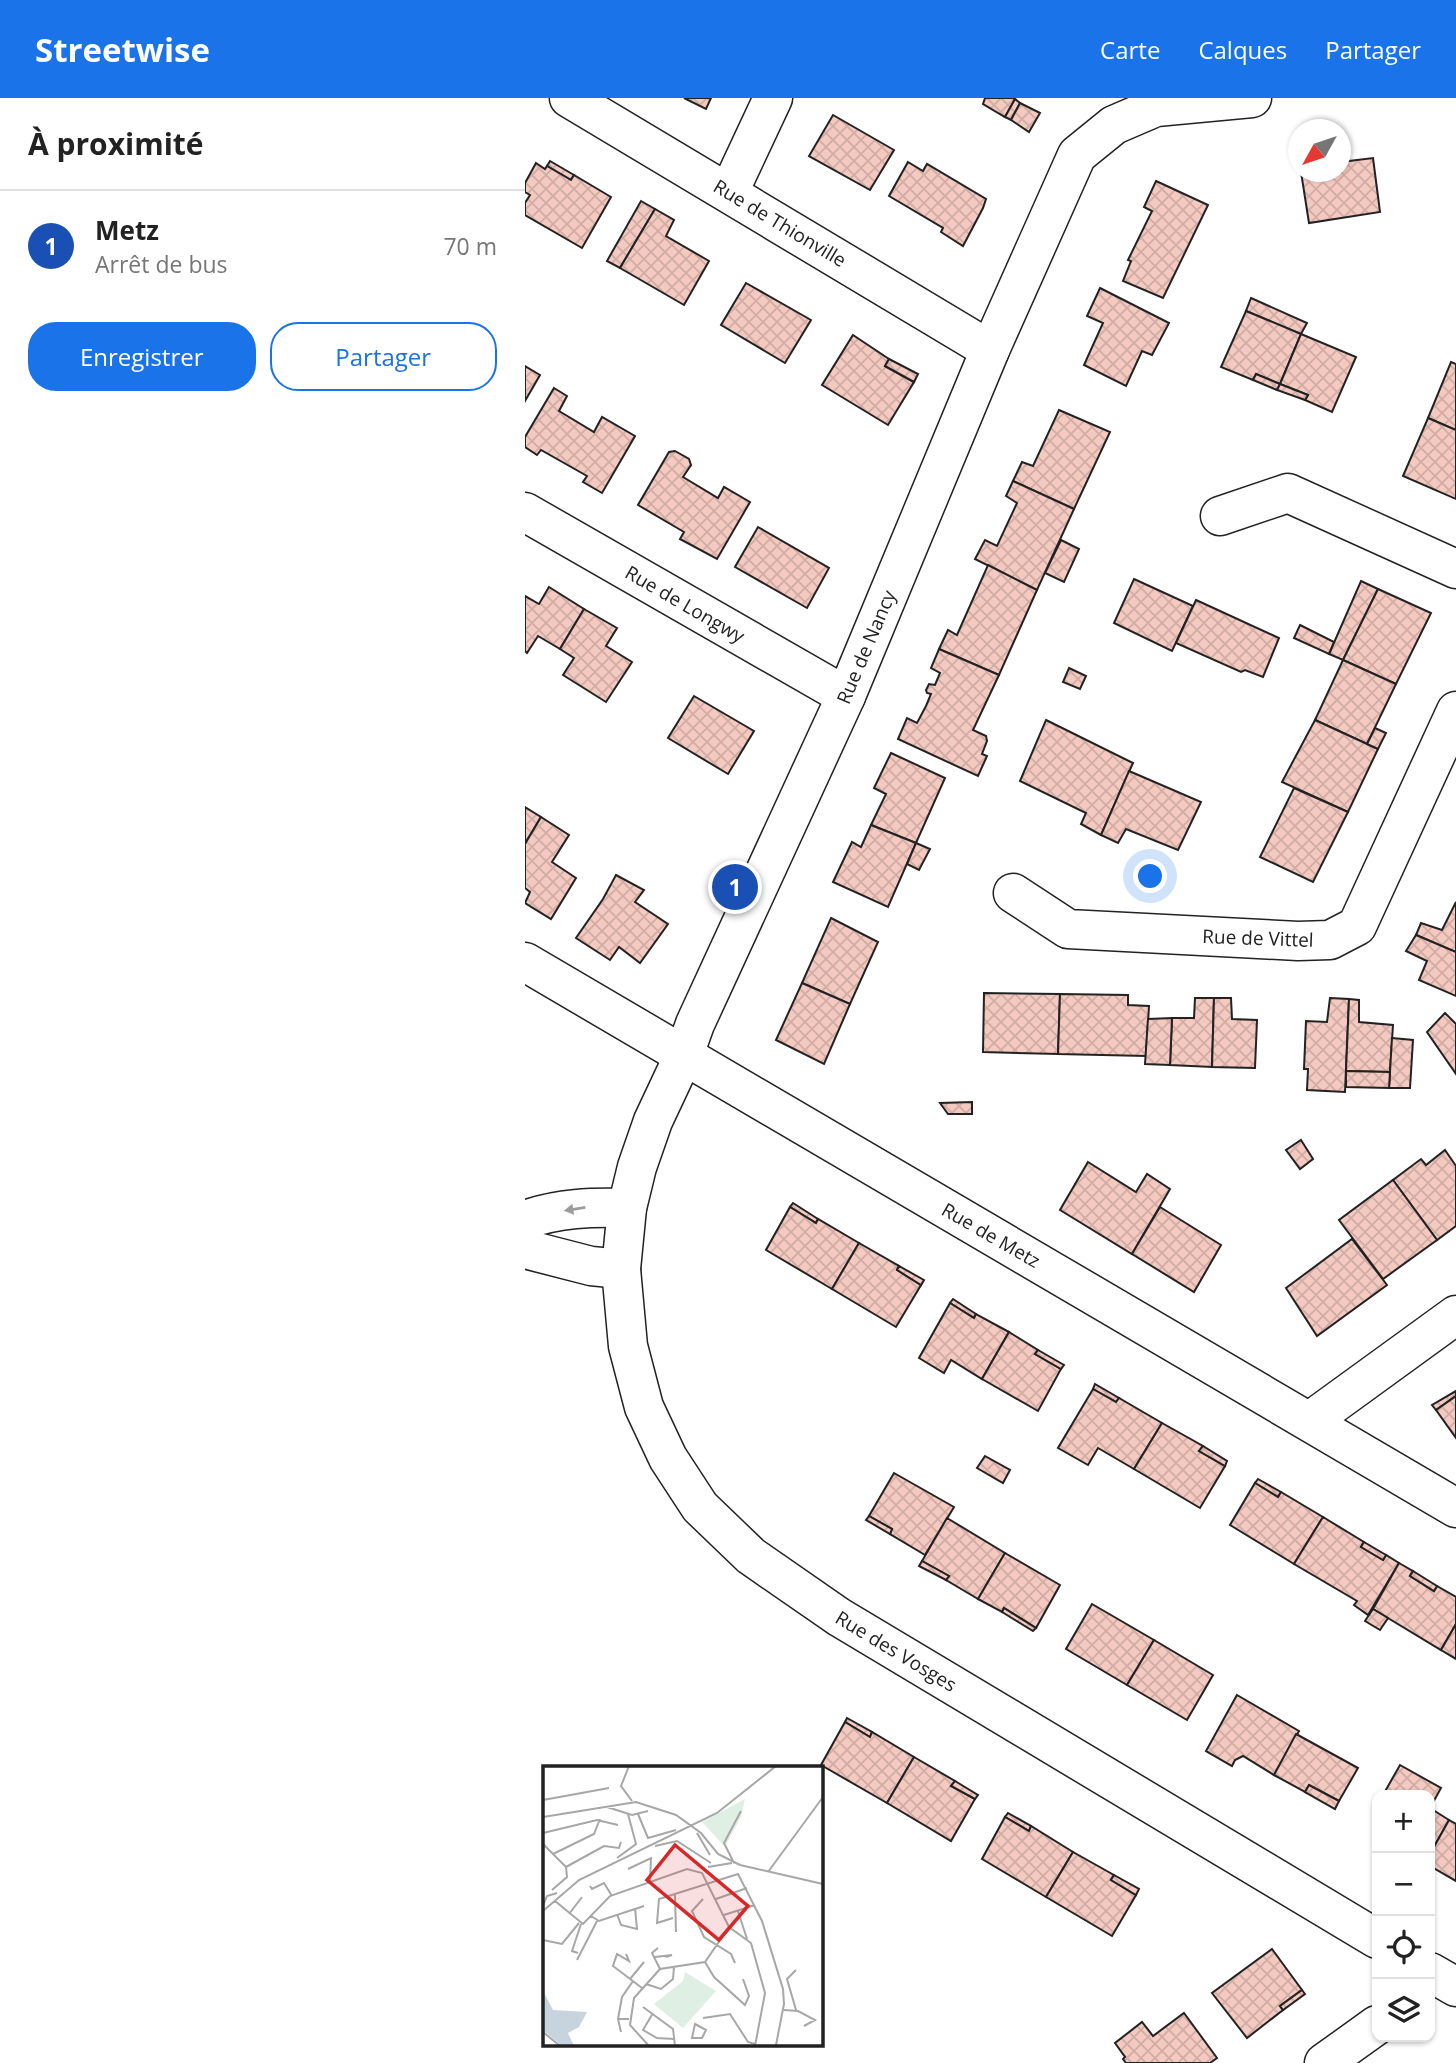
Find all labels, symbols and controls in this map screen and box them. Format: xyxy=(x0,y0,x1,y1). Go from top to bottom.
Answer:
text: Streetwise xyxy=(35,27,210,72)
text: Carte xyxy=(1100,33,1160,66)
text: Calques xyxy=(1198,33,1287,66)
text: Partager xyxy=(1325,33,1421,66)
north arrow xyxy=(1288,119,1351,182)
text: À proximité xyxy=(28,123,204,164)
street label: Rue de Thionville xyxy=(709,173,851,273)
text: Metz xyxy=(95,212,159,248)
text: 1 xyxy=(44,230,58,262)
text: 70 m xyxy=(443,230,497,262)
text: Arrêt de bus xyxy=(95,248,228,280)
button: Enregistrer xyxy=(28,322,256,391)
button: Partager xyxy=(270,322,497,391)
street label: Rue de Longwy xyxy=(621,559,750,649)
street label: Rue de Nancy xyxy=(830,586,902,708)
your location xyxy=(1133,859,1167,893)
pin: 1 xyxy=(712,861,758,913)
street label: Rue de Vittel xyxy=(1202,923,1314,953)
street label: Rue de Metz xyxy=(937,1196,1045,1274)
one-way arrow xyxy=(564,1204,586,1215)
street label: Rue des Vosges xyxy=(831,1605,961,1697)
inset map xyxy=(543,1766,823,2046)
map controls xyxy=(1372,1790,1435,2042)
button: + xyxy=(1372,1790,1435,1853)
button: − xyxy=(1372,1853,1435,1916)
button: locate xyxy=(1372,1916,1435,1979)
button: layers xyxy=(1372,1979,1435,2042)

